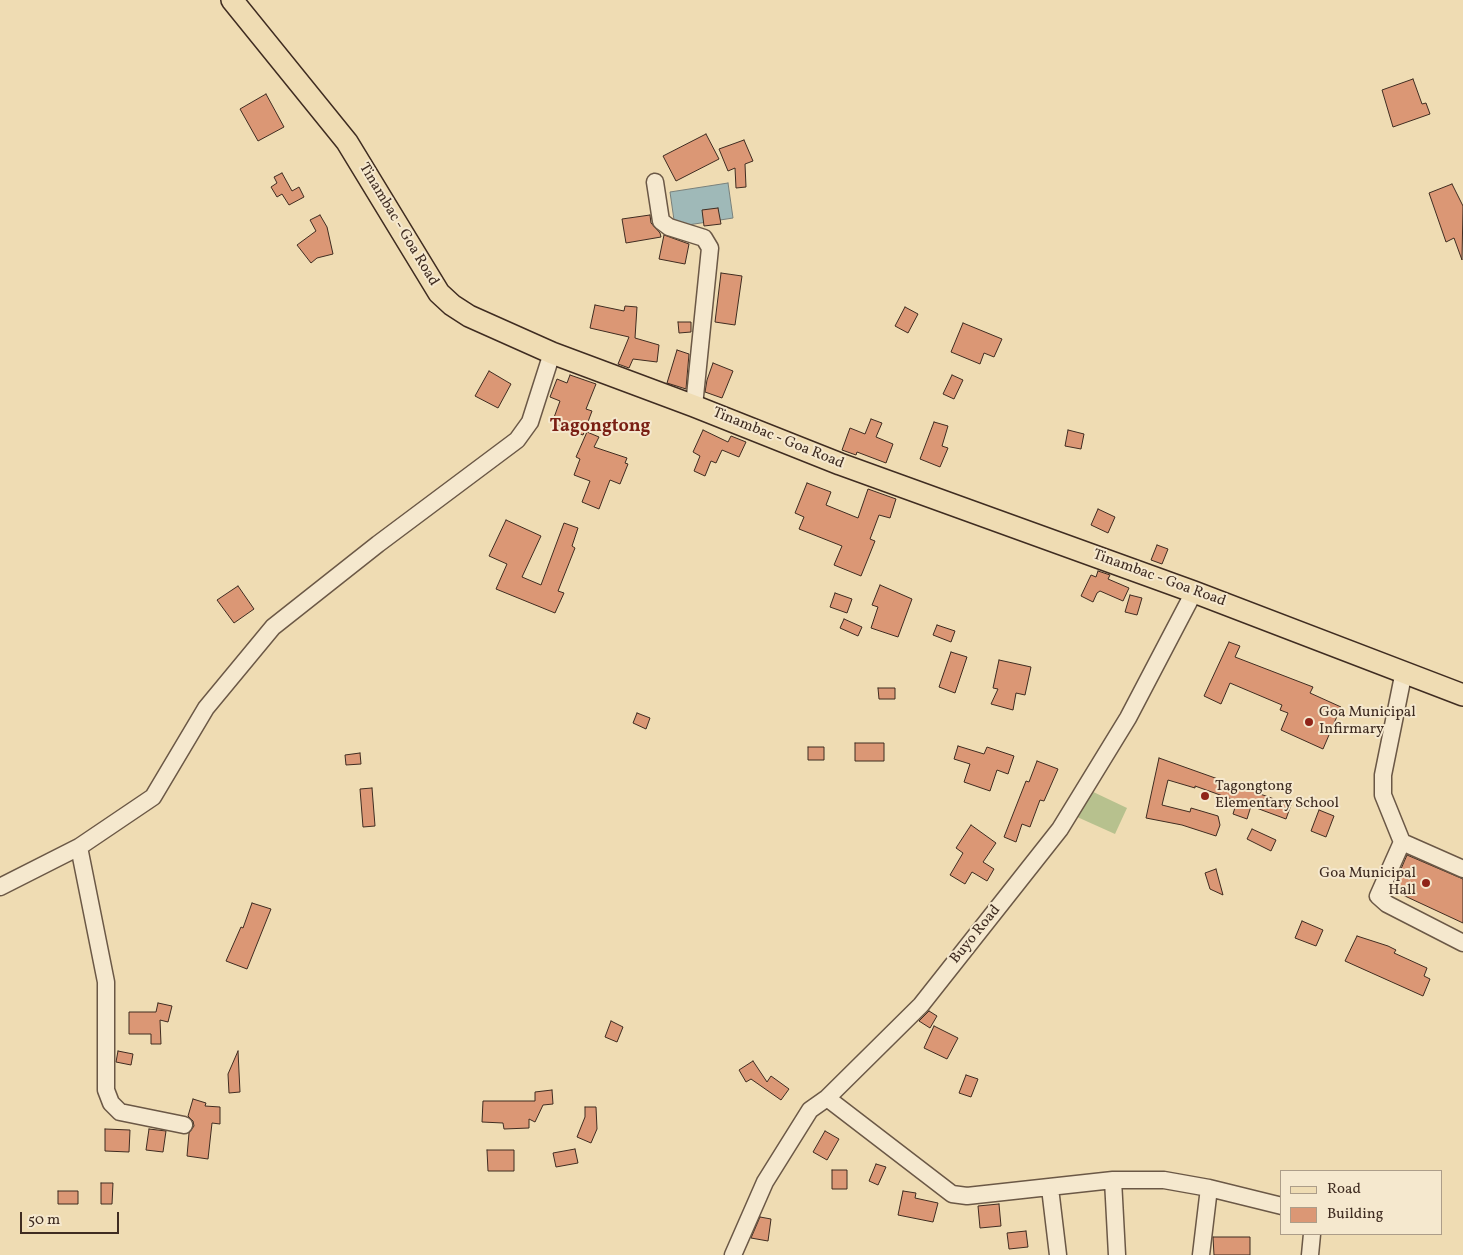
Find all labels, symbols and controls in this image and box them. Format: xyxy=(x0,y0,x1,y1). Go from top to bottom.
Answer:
street label: Tinambac - Goa Road xyxy=(354,160,442,290)
street label: Tinambac - Goa Road xyxy=(710,404,846,474)
district label: Tagongtong xyxy=(550,417,650,439)
street label: Tinambac - Goa Road xyxy=(1090,547,1228,611)
place label: Goa Municipal Infirmary xyxy=(1319,704,1416,739)
marker: Goa Municipal Infirmary xyxy=(1303,716,1315,728)
place label: Tagongtong Elementary School xyxy=(1215,778,1339,813)
marker: Tagongtong Elementary School xyxy=(1199,790,1211,802)
place label: Goa Municipal Hall xyxy=(1319,865,1416,900)
marker: Goa Municipal Hall xyxy=(1420,877,1432,889)
street label: Buyo Road xyxy=(947,902,1005,968)
legend xyxy=(1280,1170,1443,1235)
text: Road xyxy=(1327,1179,1361,1200)
scale bar xyxy=(22,1202,121,1234)
text: Building xyxy=(1327,1204,1383,1225)
text: 50 m xyxy=(28,1210,60,1231)

